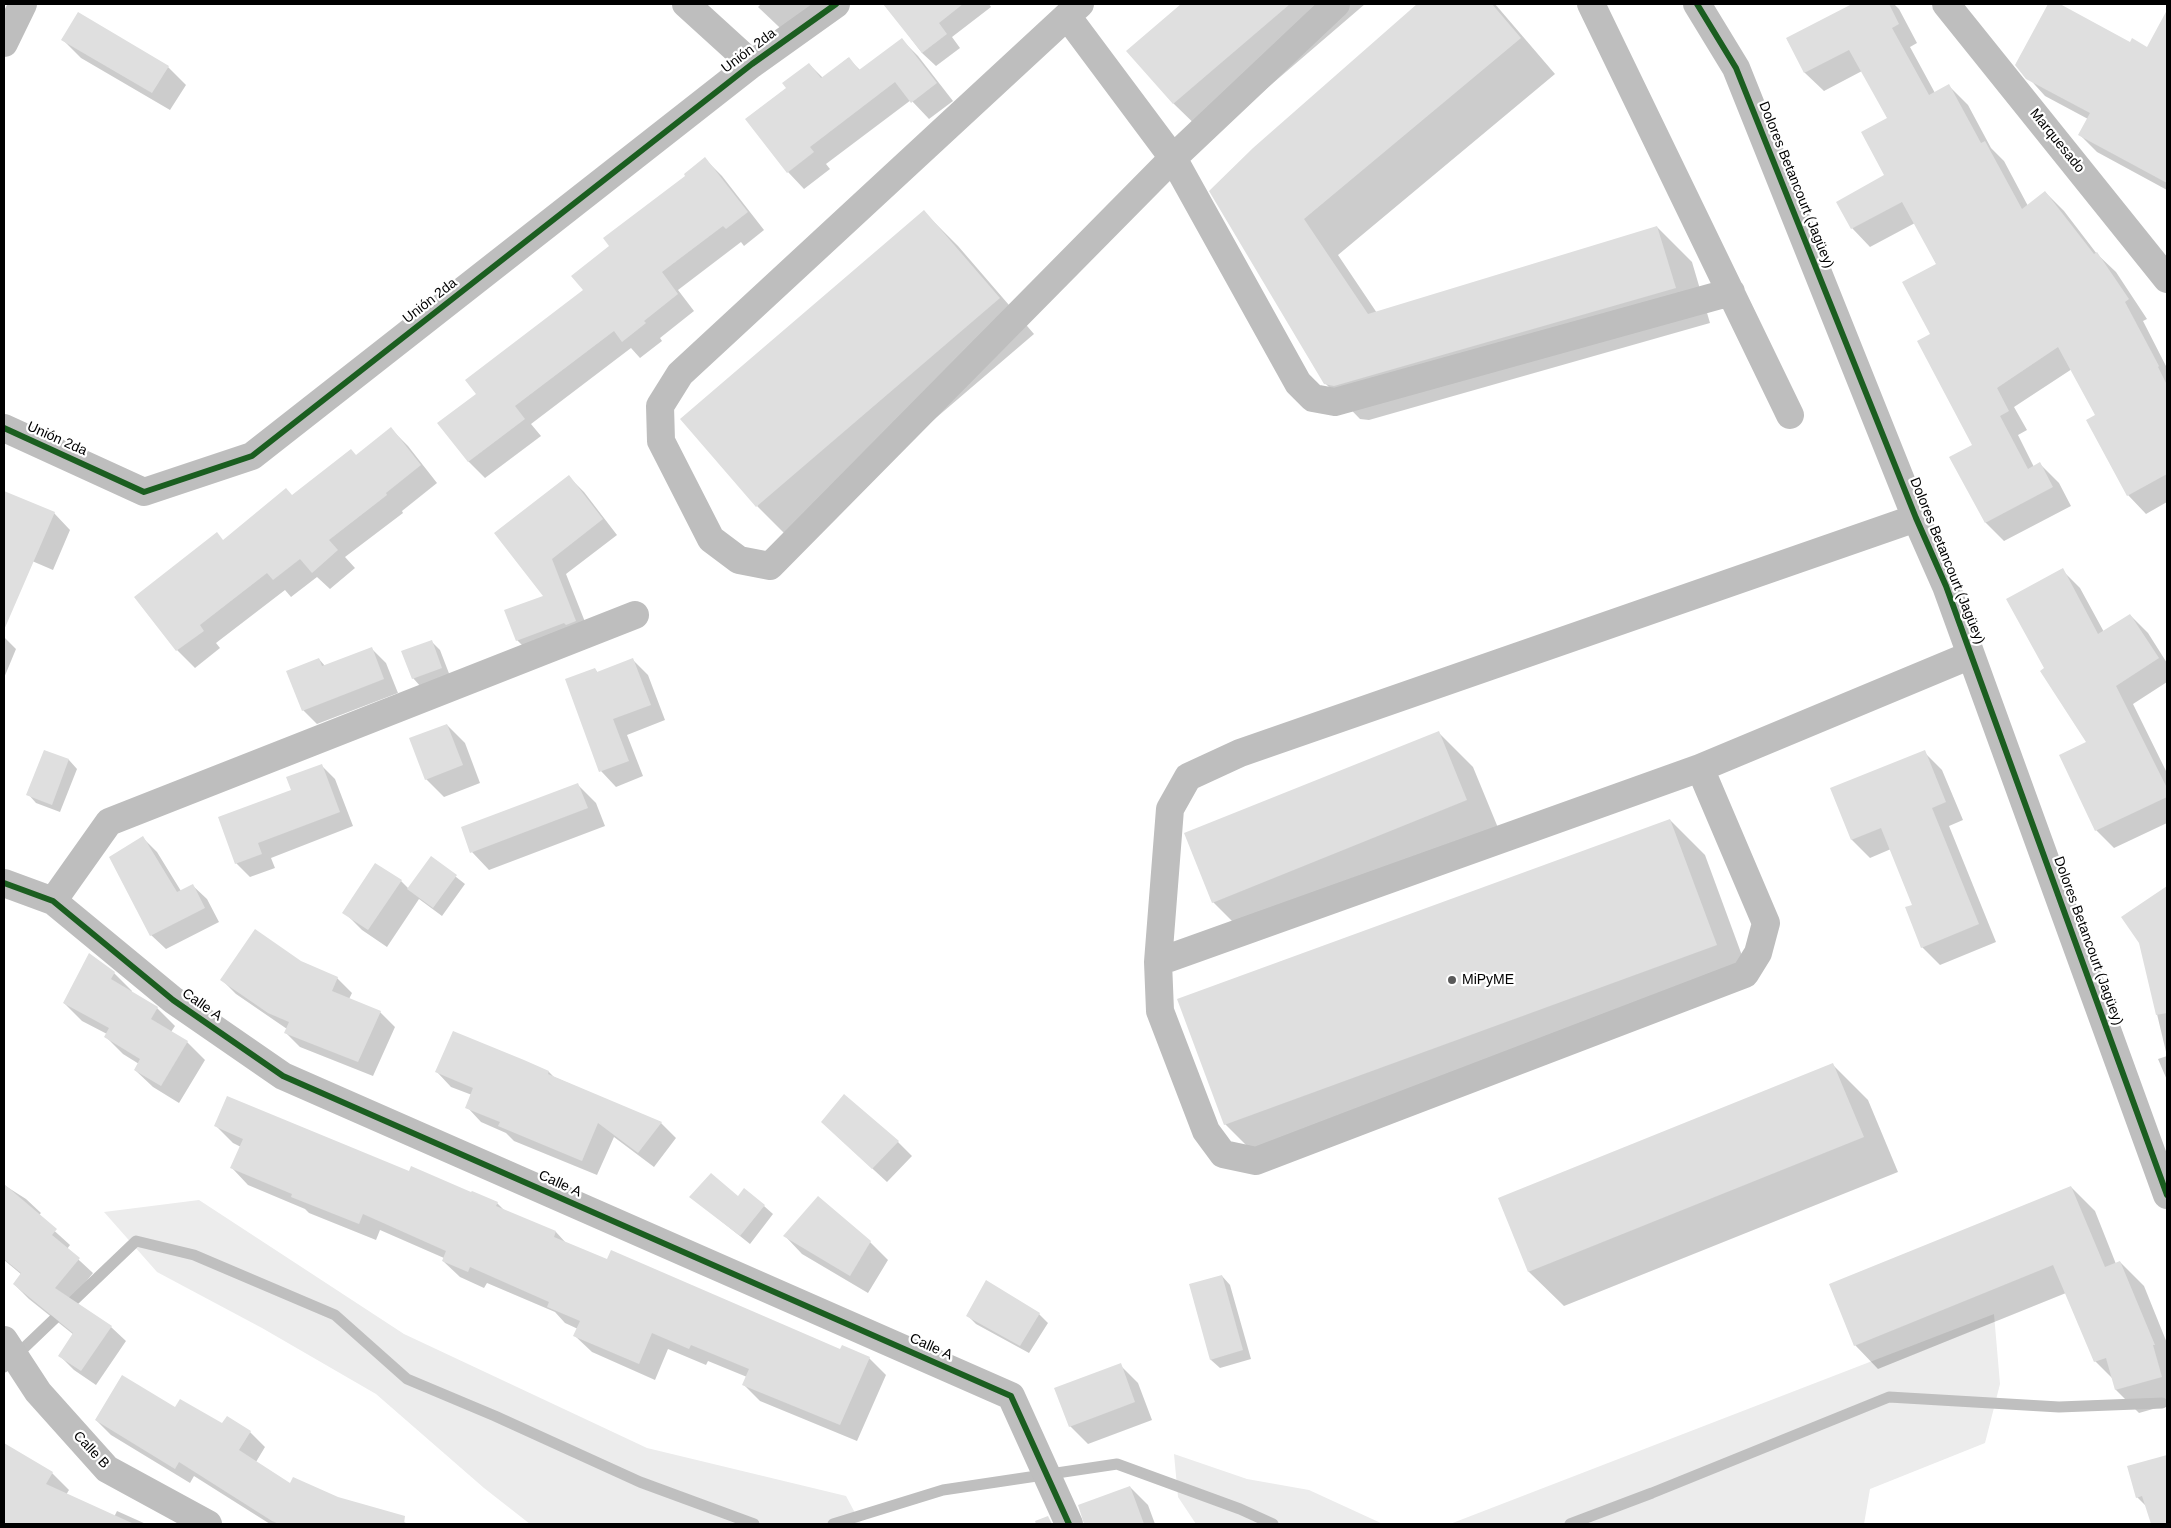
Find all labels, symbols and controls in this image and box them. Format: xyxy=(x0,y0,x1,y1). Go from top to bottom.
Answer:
street label: Unión 2da xyxy=(718,25,780,77)
street label: Dolores Betancourt (Jagüey) xyxy=(1755,99,1837,271)
street label: Marquesado xyxy=(2026,105,2088,177)
street label: Unión 2da xyxy=(400,275,460,327)
street label: Unión 2da xyxy=(24,418,90,460)
street label: Dolores Betancourt (Jagüey) xyxy=(1906,475,1988,647)
street label: Dolores Betancourt (Jagüey) xyxy=(2050,854,2126,1028)
place label: MiPyME xyxy=(1462,972,1514,988)
marker: MiPyME xyxy=(1446,974,1458,986)
street label: Calle A xyxy=(179,985,225,1025)
street label: Calle A xyxy=(536,1167,584,1201)
street label: Calle A xyxy=(907,1330,955,1364)
street label: Calle B xyxy=(69,1428,113,1472)

